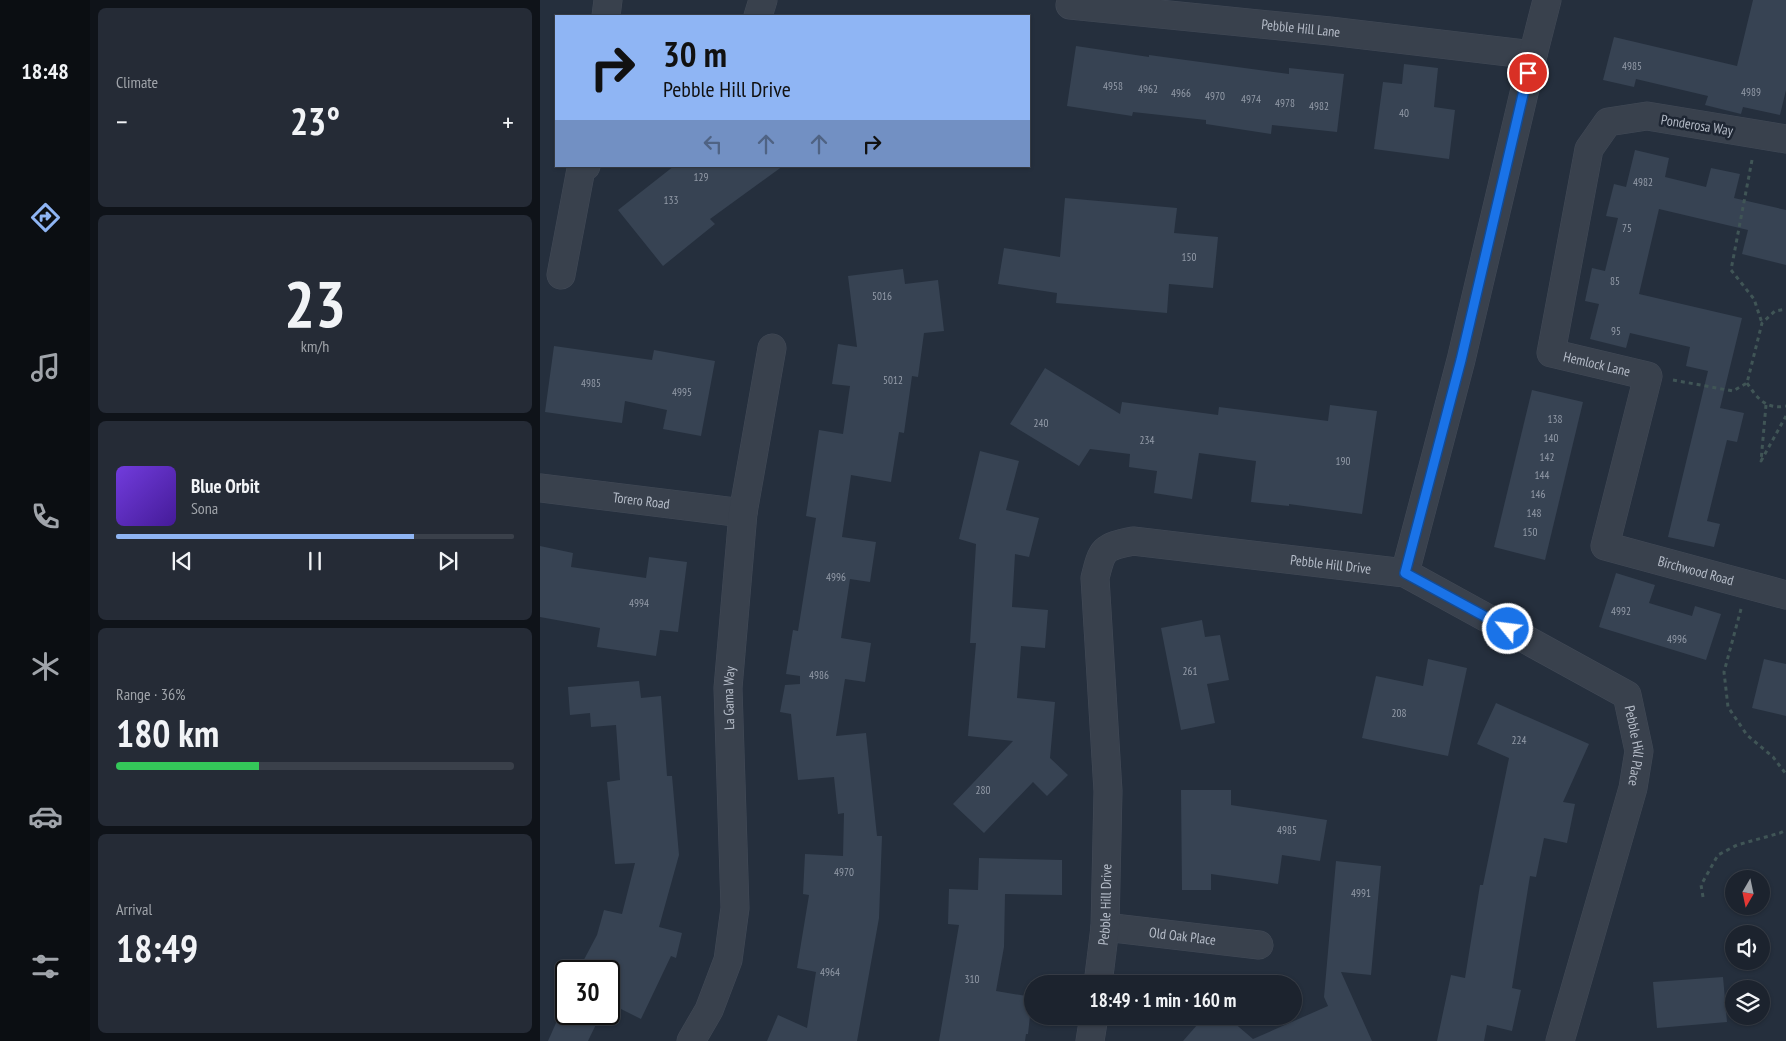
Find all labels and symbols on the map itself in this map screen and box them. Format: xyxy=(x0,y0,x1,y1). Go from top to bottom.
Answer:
street label: Pebble Hill Lane xyxy=(1261,15,1341,41)
pin xyxy=(1507,52,1549,94)
house number: 4985 xyxy=(1622,59,1642,73)
house number: 4958 xyxy=(1103,79,1123,93)
house number: 4962 xyxy=(1138,82,1158,96)
house number: 4989 xyxy=(1741,85,1761,99)
house number: 4966 xyxy=(1171,86,1191,100)
house number: 4970 xyxy=(1205,89,1225,103)
house number: 4974 xyxy=(1241,92,1261,106)
house number: 4978 xyxy=(1275,96,1295,110)
house number: 4982 xyxy=(1309,99,1329,113)
house number: 40 xyxy=(1399,106,1409,120)
street label: Ponderosa Way xyxy=(1660,110,1735,140)
house number: 129 xyxy=(694,170,708,184)
house number: 4982 xyxy=(1633,175,1653,189)
house number: 133 xyxy=(664,193,678,207)
house number: 75 xyxy=(1622,221,1632,235)
house number: 150 xyxy=(1182,250,1196,264)
house number: 85 xyxy=(1610,274,1620,288)
house number: 5016 xyxy=(872,289,892,303)
house number: 95 xyxy=(1611,324,1621,338)
street label: Hemlock Lane xyxy=(1562,347,1632,381)
house number: 5012 xyxy=(883,373,903,387)
house number: 4985 xyxy=(581,376,601,390)
house number: 4995 xyxy=(672,385,692,399)
house number: 138 xyxy=(1548,412,1562,426)
house number: 240 xyxy=(1034,416,1048,430)
house number: 140 xyxy=(1544,431,1558,445)
house number: 234 xyxy=(1140,433,1154,447)
house number: 142 xyxy=(1540,450,1554,464)
house number: 190 xyxy=(1336,454,1350,468)
house number: 144 xyxy=(1535,468,1549,482)
house number: 146 xyxy=(1531,487,1545,501)
street label: Torero Road xyxy=(612,488,671,513)
house number: 148 xyxy=(1527,506,1541,520)
house number: 150 xyxy=(1523,525,1537,539)
street label: Pebble Hill Drive xyxy=(1289,551,1372,578)
street label: Birchwood Road xyxy=(1656,552,1736,589)
house number: 4996 xyxy=(826,570,846,584)
house number: 4994 xyxy=(629,596,649,610)
position arrow xyxy=(1481,602,1533,654)
house number: 4992 xyxy=(1611,604,1631,618)
house number: 4996 xyxy=(1667,632,1687,646)
street label: La Gama Way xyxy=(719,664,739,730)
house number: 261 xyxy=(1183,664,1197,678)
house number: 4986 xyxy=(809,668,829,682)
street label: Pebble Hill Place xyxy=(1621,704,1648,788)
house number: 208 xyxy=(1392,706,1406,720)
house number: 224 xyxy=(1512,733,1526,747)
house number: 280 xyxy=(976,783,990,797)
house number: 4985 xyxy=(1277,823,1297,837)
street label: Pebble Hill Drive xyxy=(1094,863,1115,946)
house number: 4970 xyxy=(834,865,854,879)
north arrow xyxy=(1725,870,1770,915)
house number: 4991 xyxy=(1351,886,1371,900)
street label: Old Oak Place xyxy=(1148,923,1217,949)
speed limit sign: 30 xyxy=(555,960,620,1025)
house number: 4964 xyxy=(820,965,840,979)
house number: 310 xyxy=(965,972,979,986)

